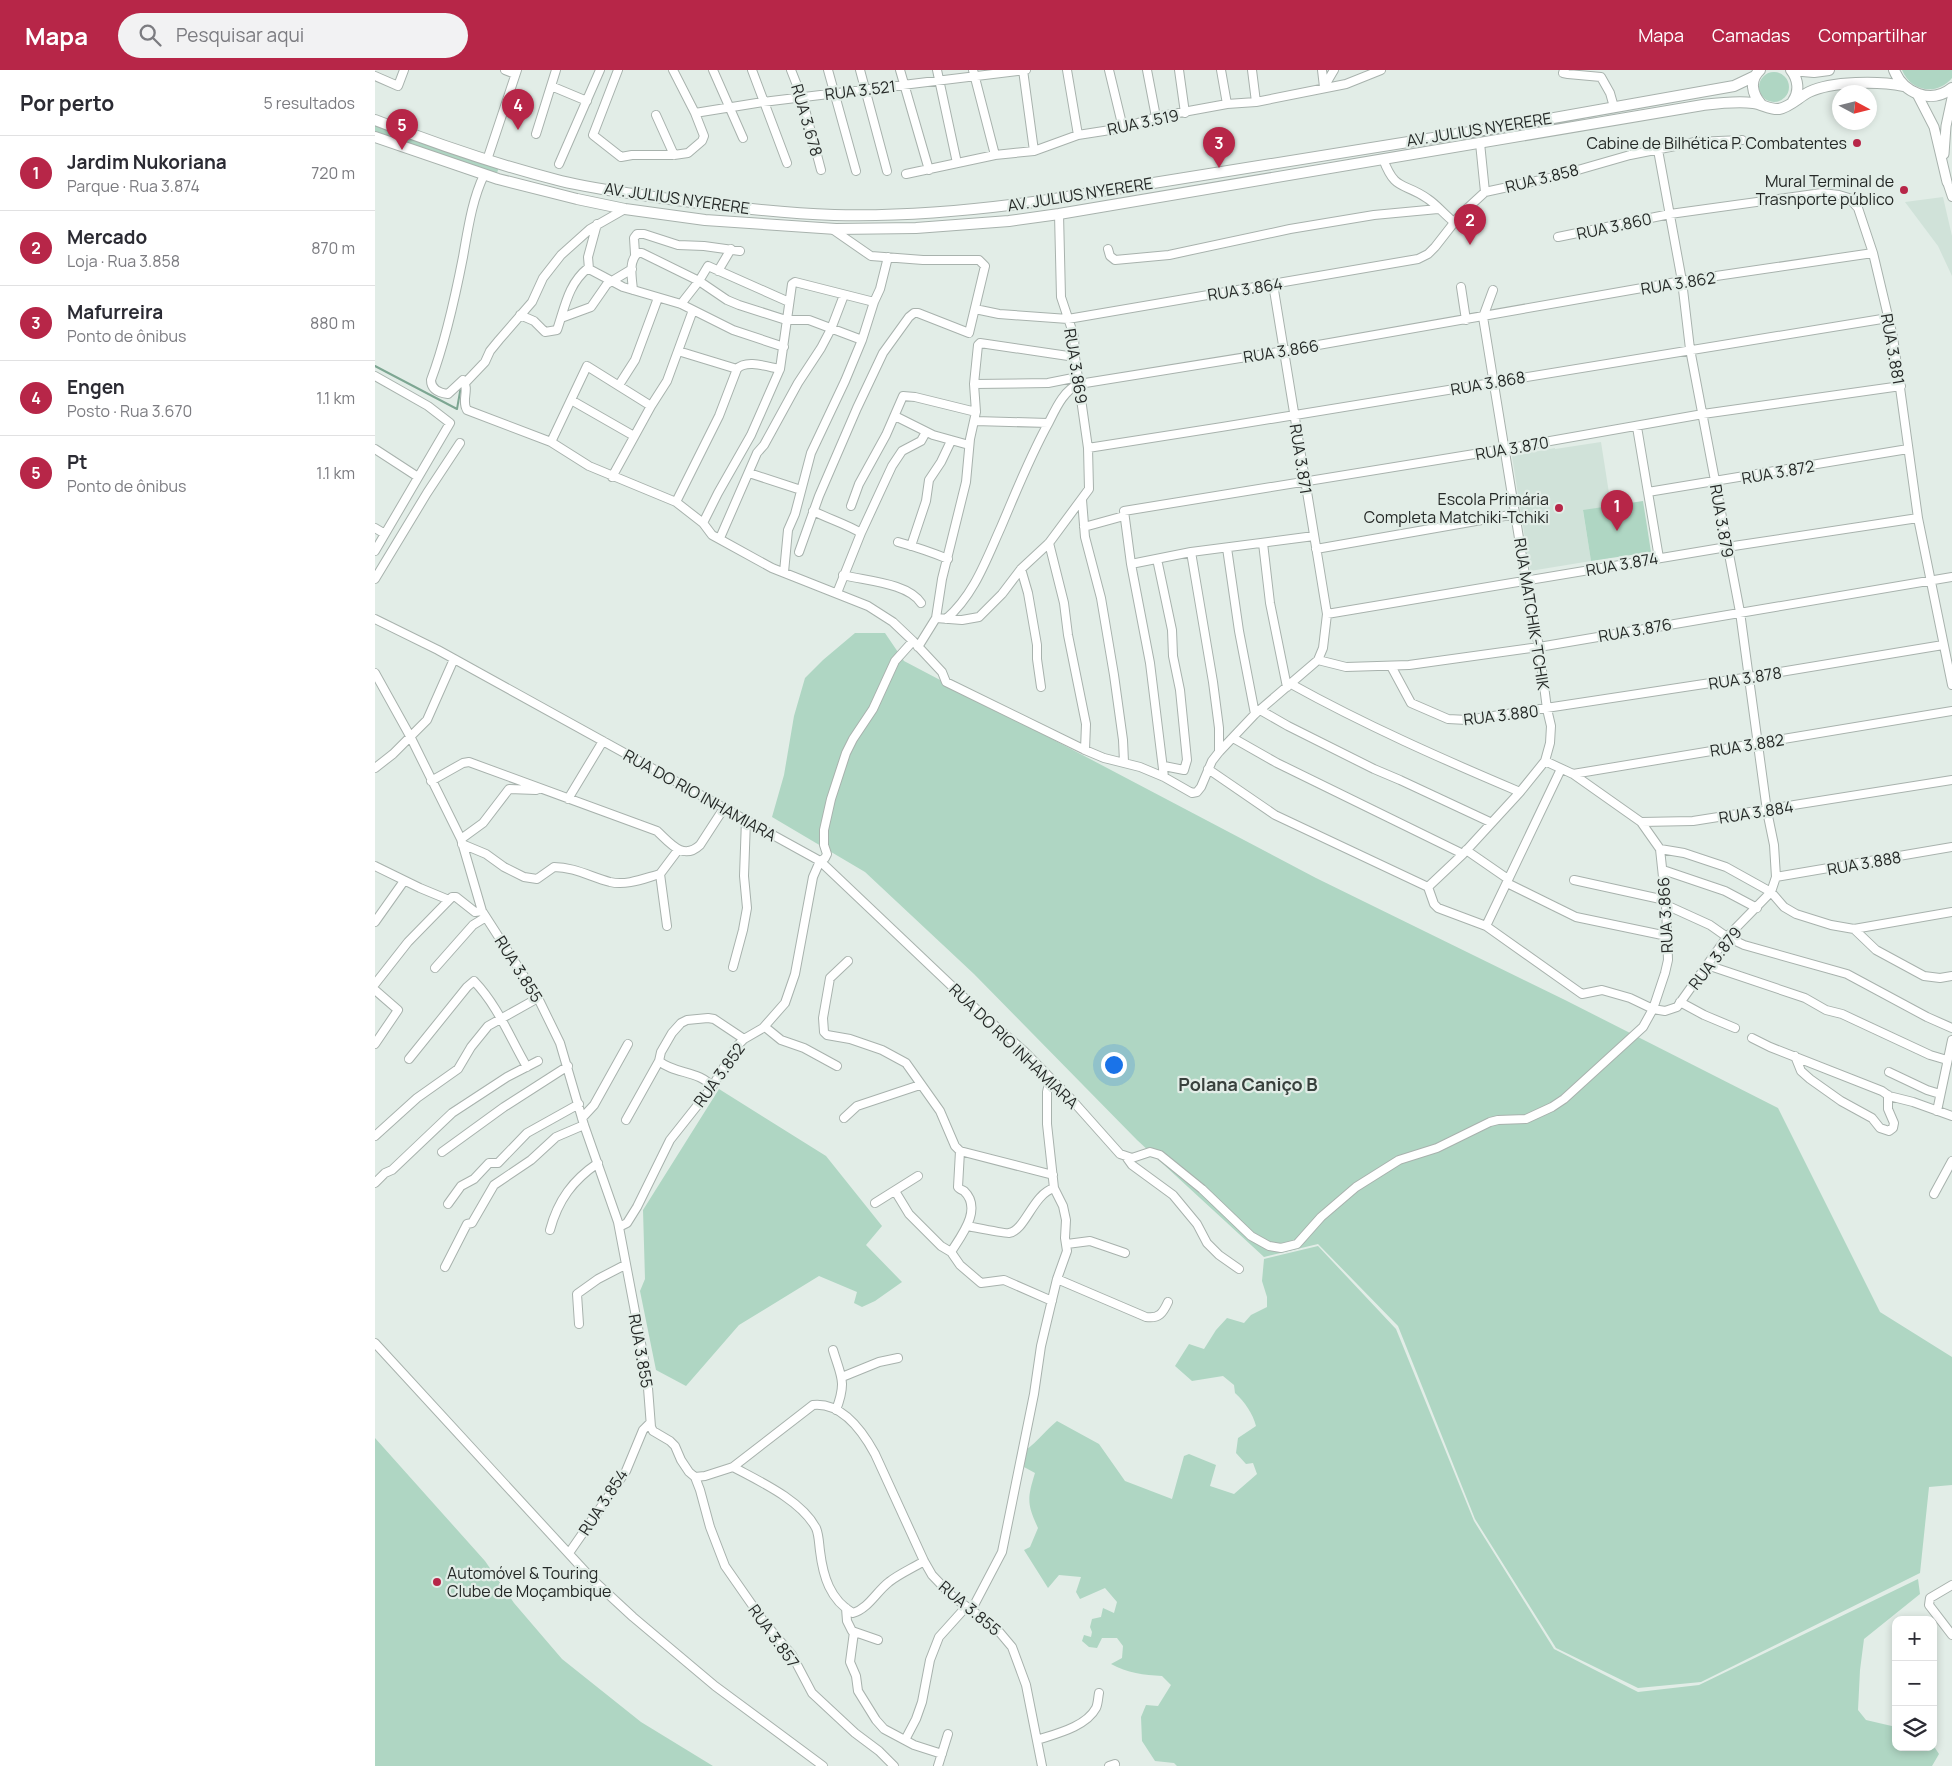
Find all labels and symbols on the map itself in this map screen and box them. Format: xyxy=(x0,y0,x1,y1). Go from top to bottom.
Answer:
street label: RUA 3.521 xyxy=(823,75,897,105)
street label: RUA 3.678 xyxy=(786,81,828,159)
north arrow xyxy=(1832,85,1877,130)
pin: 4 xyxy=(502,89,534,130)
street label: RUA 3.519 xyxy=(1105,104,1181,140)
street label: AV. JULIUS NYERERE xyxy=(1405,107,1553,151)
pin: 5 xyxy=(386,109,418,150)
pin: 3 xyxy=(1203,127,1235,168)
place label: Cabine de Bilhética P. Combatentes xyxy=(1587,132,1847,154)
marker: Cabine de Bilhética P. Combatentes xyxy=(1851,137,1863,149)
street label: RUA 3.858 xyxy=(1503,158,1581,198)
place label: Mural Terminal de Trasnporte público xyxy=(1756,170,1894,210)
street label: AV. JULIUS NYERERE xyxy=(1006,172,1154,216)
street label: AV. JULIUS NYERERE xyxy=(603,177,751,219)
marker: Mural Terminal de Trasnporte público xyxy=(1898,184,1910,196)
pin: 2 xyxy=(1454,204,1486,245)
street label: RUA 3.860 xyxy=(1575,207,1653,245)
street label: RUA 3.862 xyxy=(1639,266,1717,300)
street label: RUA 3.864 xyxy=(1206,272,1284,306)
street label: RUA 3.881 xyxy=(1876,312,1910,386)
street label: RUA 3.869 xyxy=(1059,327,1093,405)
street label: RUA 3.866 xyxy=(1242,334,1320,368)
street label: RUA 3.868 xyxy=(1449,366,1527,400)
street label: RUA 3.871 xyxy=(1285,422,1317,496)
street label: RUA 3.870 xyxy=(1474,431,1550,465)
street label: RUA 3.872 xyxy=(1740,455,1816,489)
street label: RUA 3.879 xyxy=(1705,482,1739,560)
place label: Escola Primária Completa Matchiki-Tchiki xyxy=(1364,488,1549,528)
pin: 1 xyxy=(1601,490,1633,531)
marker: Escola Primária Completa Matchiki-Tchiki xyxy=(1553,502,1565,514)
street label: RUA MATCHIK-TCHIK xyxy=(1509,536,1555,692)
street label: RUA 3.874 xyxy=(1584,547,1660,581)
street label: RUA 3.876 xyxy=(1596,613,1674,647)
street label: RUA 3.878 xyxy=(1707,661,1783,695)
street label: RUA 3.880 xyxy=(1462,699,1540,731)
street label: RUA 3.882 xyxy=(1708,728,1786,762)
street label: RUA DO RIO INHAMIARA xyxy=(620,744,780,846)
street label: RUA 3.884 xyxy=(1717,795,1795,829)
street label: RUA 3.888 xyxy=(1825,846,1903,880)
street label: RUA 3.866 xyxy=(1652,876,1678,954)
street label: RUA 3.879 xyxy=(1683,922,1747,994)
street label: RUA 3.855 xyxy=(490,931,548,1007)
street label: RUA DO RIO INHAMIARA xyxy=(945,978,1083,1114)
street label: RUA 3.852 xyxy=(688,1038,750,1112)
your location xyxy=(1101,1052,1127,1078)
district label: Polana Caniço B xyxy=(1178,1072,1318,1096)
street label: RUA 3.855 xyxy=(624,1312,658,1390)
street label: RUA 3.854 xyxy=(573,1465,633,1539)
place label: Automóvel & Touring Clube de Moçambique xyxy=(447,1562,611,1602)
marker: Automóvel & Touring Clube de Moçambique xyxy=(431,1576,443,1588)
street label: RUA 3.855 xyxy=(934,1576,1006,1640)
street label: RUA 3.857 xyxy=(743,1600,805,1672)

